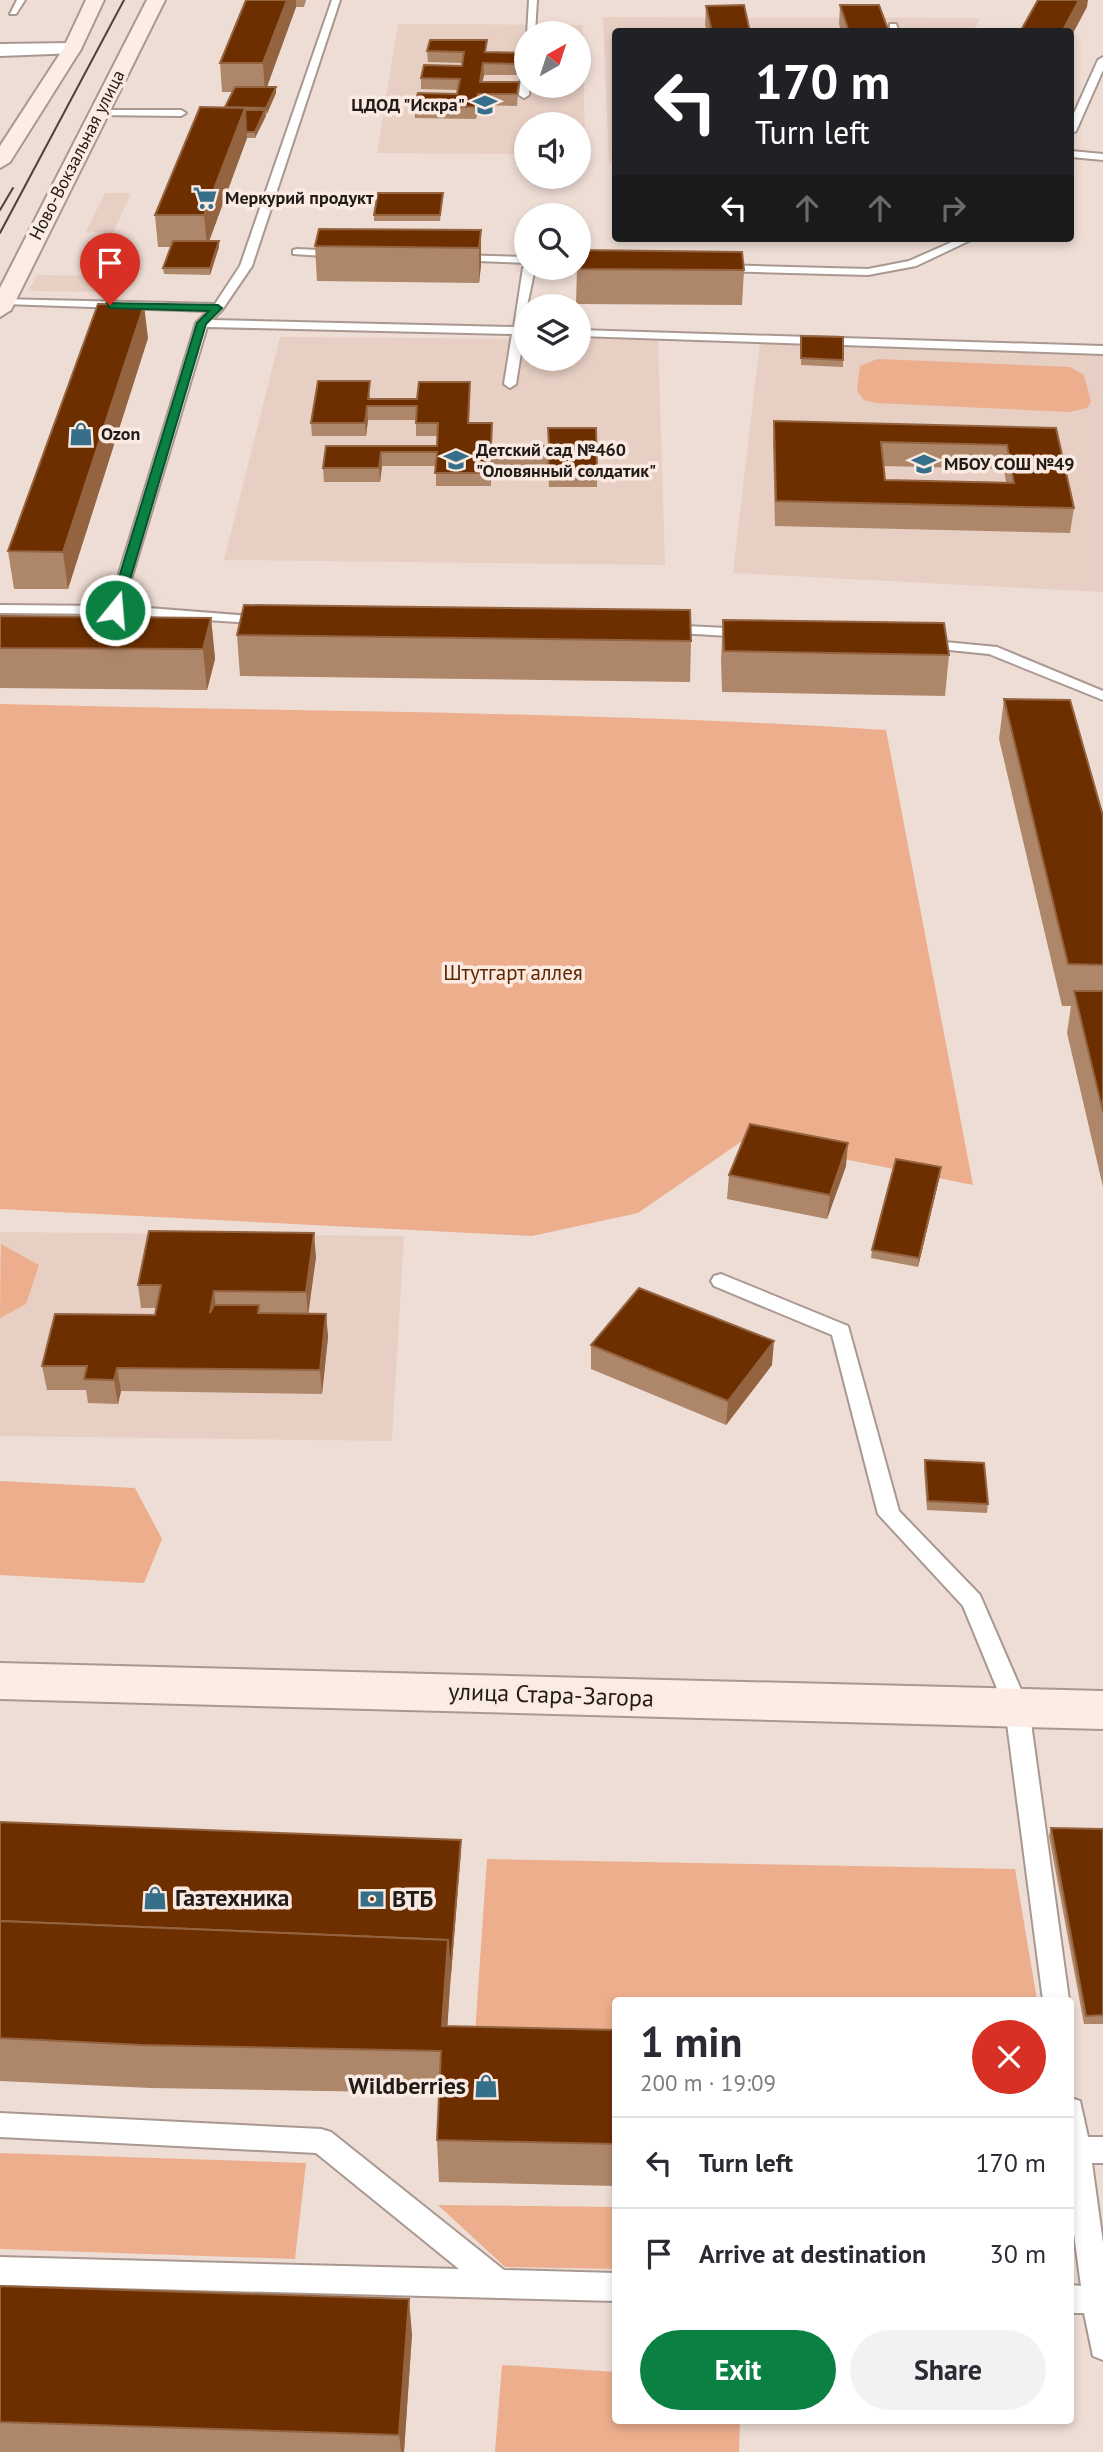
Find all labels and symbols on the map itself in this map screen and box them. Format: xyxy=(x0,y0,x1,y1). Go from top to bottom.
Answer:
north arrow xyxy=(514,21,592,98)
street label: Ново-Вокзальная улица xyxy=(24,66,129,244)
school or university icon: ЦДОД "Искра" xyxy=(471,91,499,119)
place label: ЦДОД "Искра" xyxy=(351,93,465,116)
supermarket icon: Меркурий продукт xyxy=(191,184,219,212)
place label: Меркурий продукт xyxy=(225,186,374,209)
pin xyxy=(80,233,140,305)
shop icon: Ozon xyxy=(67,420,95,448)
place label: Ozon xyxy=(101,422,140,445)
place label: Детский сад №460 "Оловянный солдатик" xyxy=(476,438,656,482)
school or university icon: Детский сад №460 "Оловянный солдатик" xyxy=(442,446,470,474)
school or university icon: МБОУ СОШ №49 xyxy=(910,450,938,478)
place label: МБОУ СОШ №49 xyxy=(944,452,1075,475)
position arrow xyxy=(78,573,152,647)
park label: Штутгарт аллея xyxy=(443,959,583,986)
street label: улица Стара-Загора xyxy=(448,1675,654,1714)
place label: Газтехника xyxy=(175,1882,289,1913)
place label: ВТБ xyxy=(392,1883,433,1914)
shop icon: Газтехника xyxy=(141,1884,169,1912)
bank icon: ВТБ xyxy=(358,1885,386,1913)
place label: Wildberries xyxy=(348,2070,466,2101)
shop icon: Wildberries xyxy=(472,2072,500,2100)

